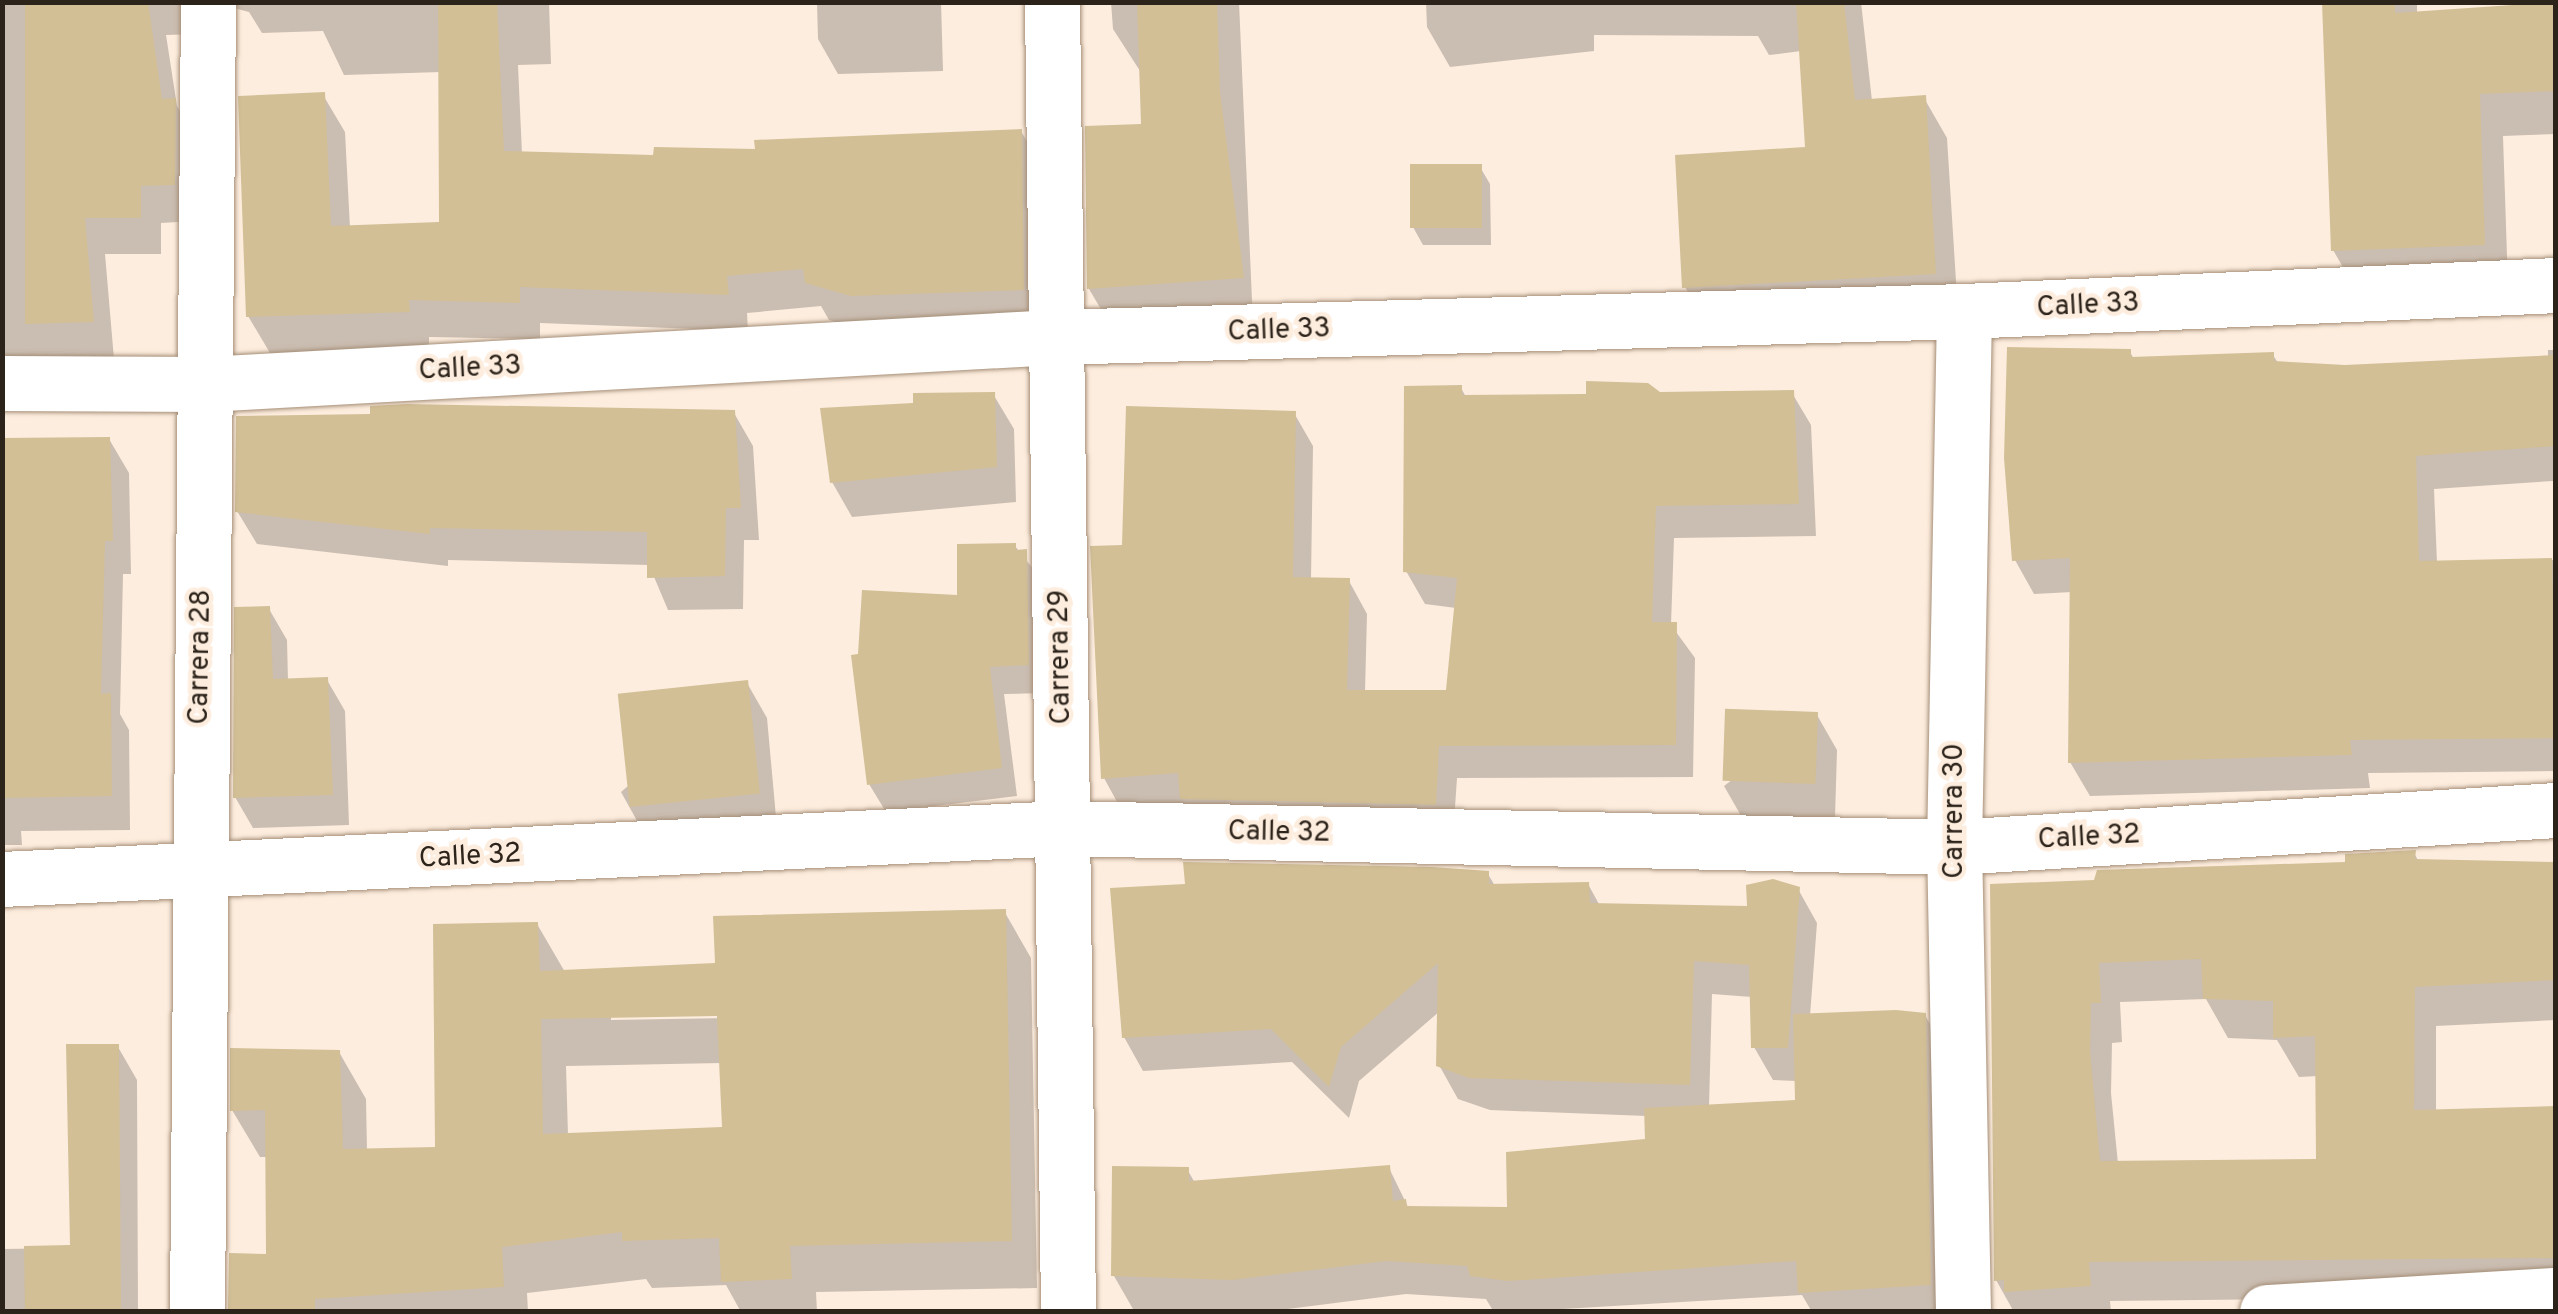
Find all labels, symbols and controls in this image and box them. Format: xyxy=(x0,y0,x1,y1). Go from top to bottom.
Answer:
street label: Calle 33 xyxy=(2036,287,2140,325)
street label: Calle 33 xyxy=(1227,312,1331,350)
street label: Calle 33 xyxy=(418,350,522,388)
street label: Carrera 28 xyxy=(183,589,219,725)
street label: Carrera 29 xyxy=(1043,589,1079,725)
street label: Carrera 30 xyxy=(1938,743,1972,879)
street label: Calle 32 xyxy=(1227,815,1331,851)
street label: Calle 32 xyxy=(2037,819,2141,857)
street label: Calle 32 xyxy=(418,838,522,876)

